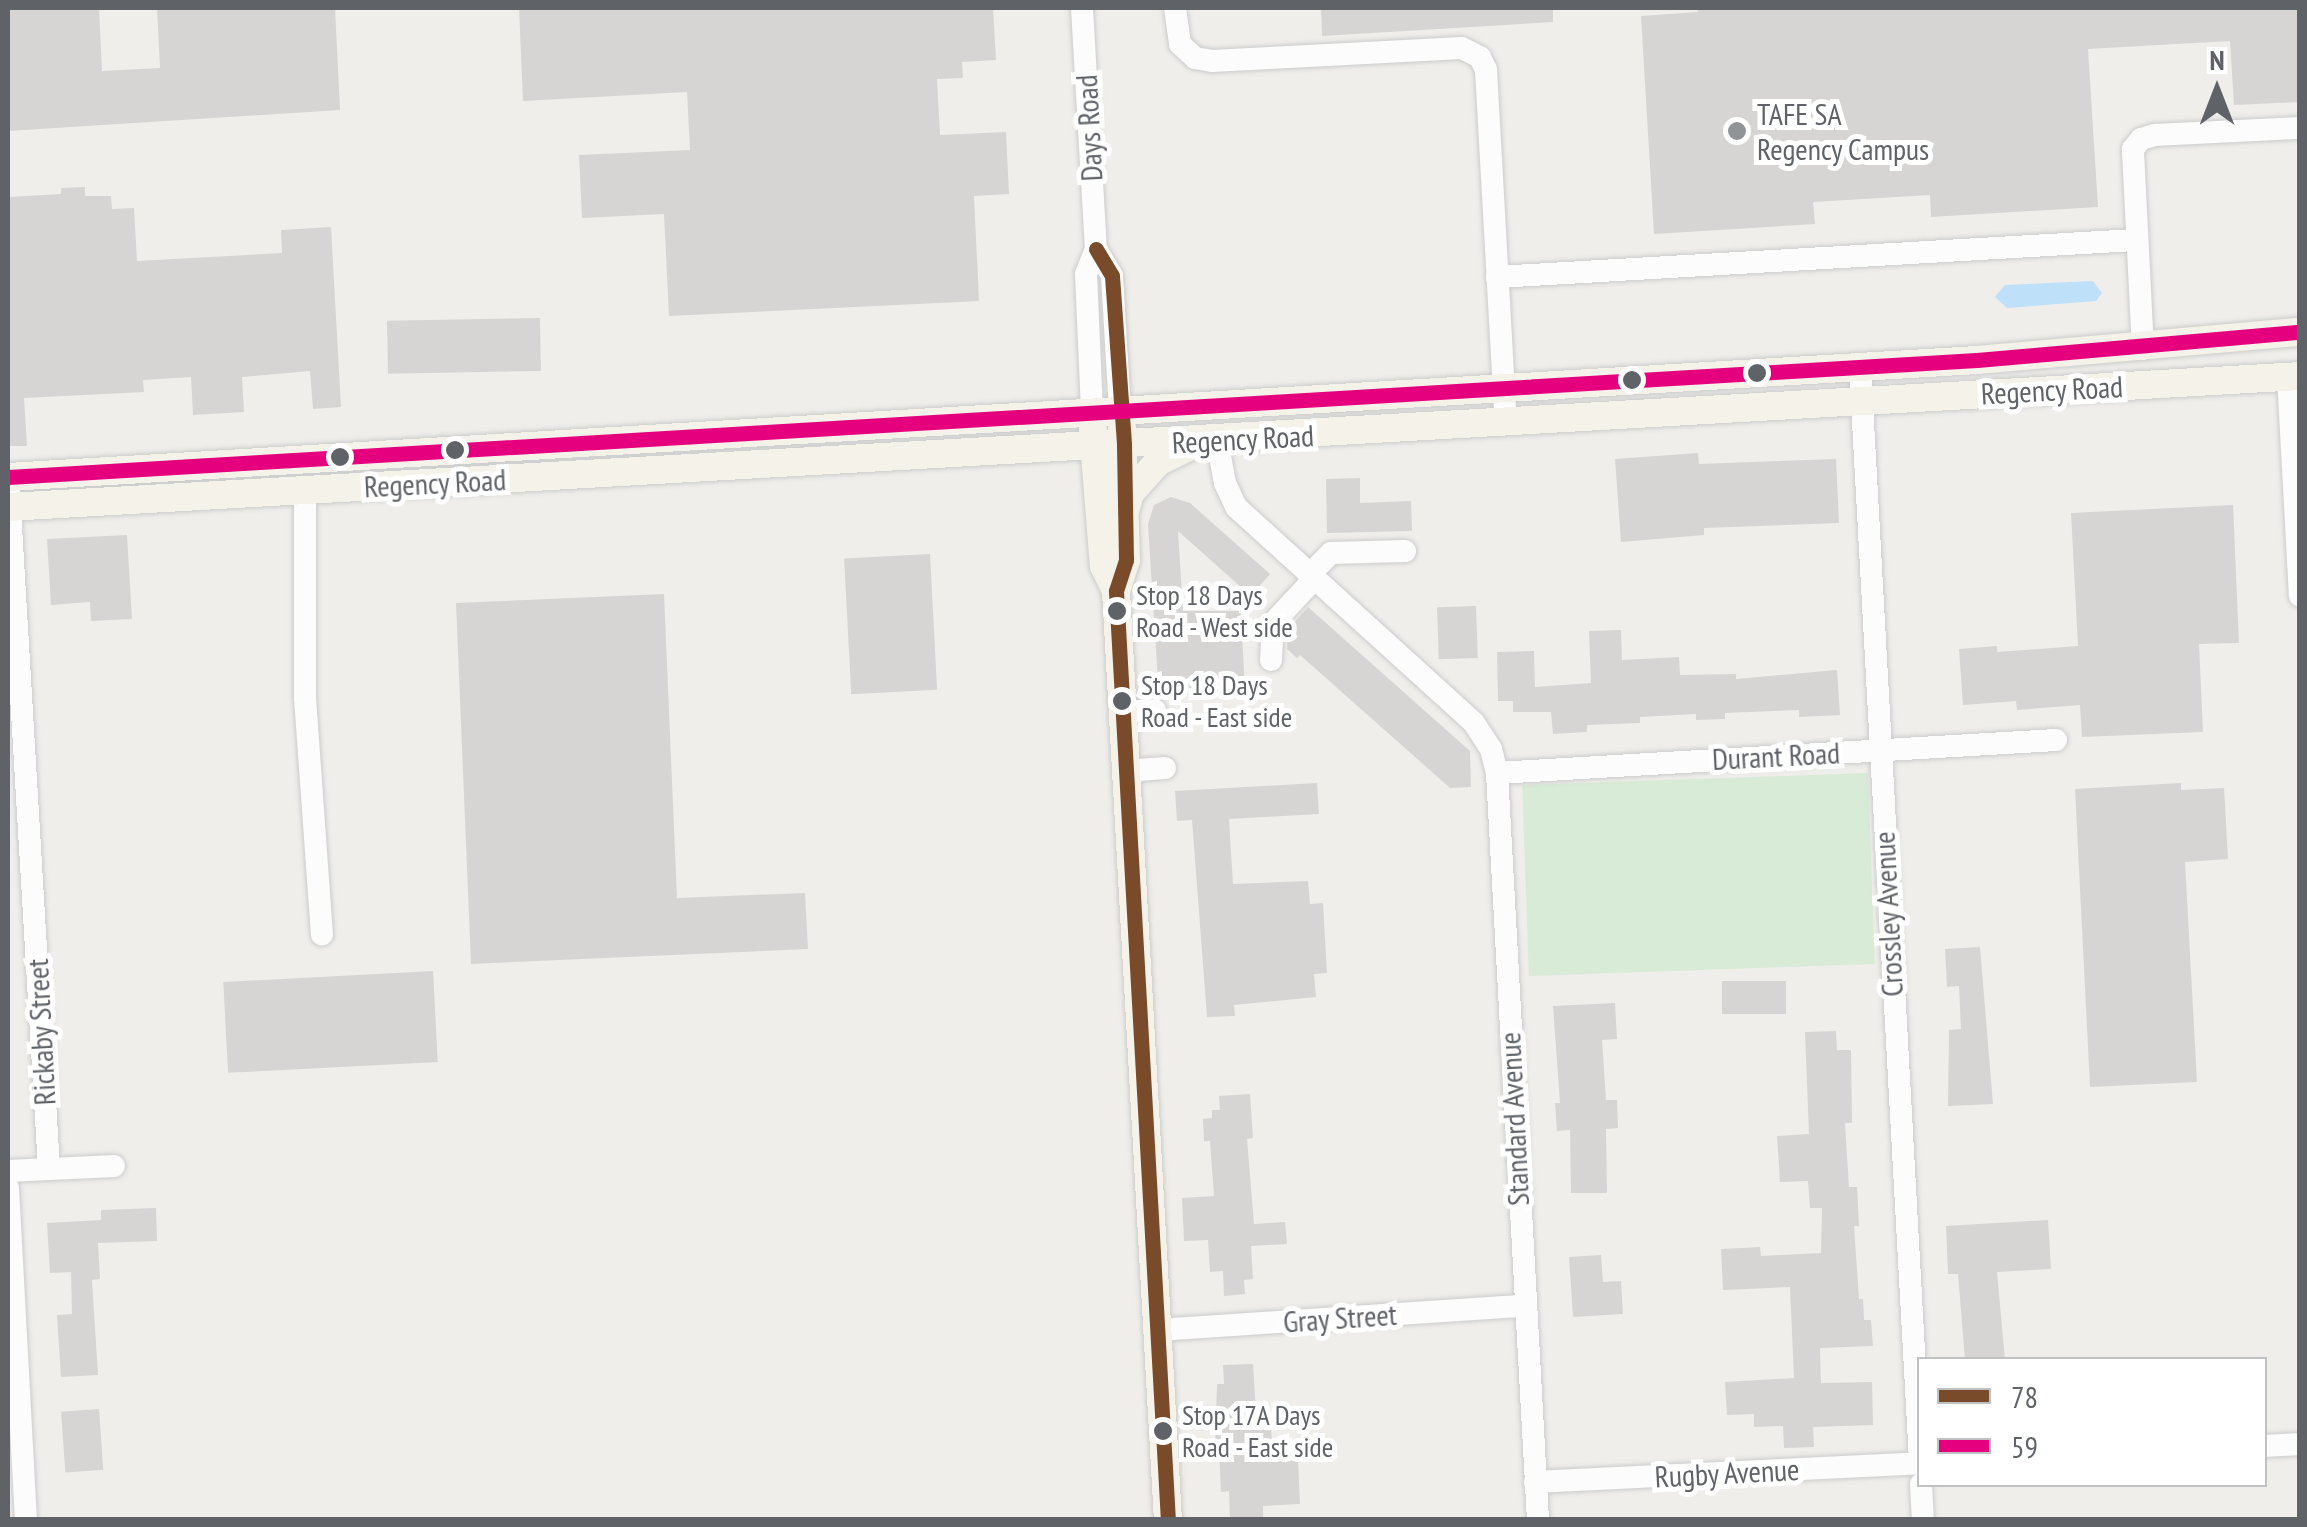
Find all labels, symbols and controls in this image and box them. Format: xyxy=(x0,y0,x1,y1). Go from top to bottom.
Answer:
north arrow xyxy=(2167,40,2267,140)
text: N xyxy=(2209,41,2225,78)
street label: Days Road xyxy=(1068,74,1110,182)
place label: TAFE SA Regency Campus xyxy=(1757,96,1930,166)
marker: TAFE SA Regency Campus xyxy=(1726,120,1748,142)
unlabelled marker xyxy=(1747,363,1767,383)
street label: Regency Road xyxy=(1980,368,2124,412)
unlabelled marker xyxy=(1622,370,1642,390)
street label: Regency Road xyxy=(1171,417,1315,461)
unlabelled marker xyxy=(445,440,465,460)
unlabelled marker xyxy=(330,447,350,467)
street label: Regency Road xyxy=(363,461,507,505)
place label: Stop 18 Days Road - West side xyxy=(1136,578,1295,644)
marker: Stop 18 Days Road - West side xyxy=(1107,601,1127,621)
place label: Stop 18 Days Road - East side xyxy=(1141,668,1294,734)
marker: Stop 18 Days Road - East side xyxy=(1112,691,1132,711)
street label: Durant Road xyxy=(1711,735,1841,777)
street label: Crossley Avenue xyxy=(1866,830,1910,998)
street label: Rickaby Street xyxy=(19,957,63,1107)
street label: Standard Avenue xyxy=(1491,1031,1537,1207)
street label: Gray Street xyxy=(1282,1296,1398,1340)
legend xyxy=(1917,1357,2267,1487)
text: 78 xyxy=(2011,1377,2038,1416)
place label: Stop 17A Days Road - East side xyxy=(1182,1398,1335,1464)
marker: Stop 17A Days Road - East side xyxy=(1153,1421,1173,1441)
text: 59 xyxy=(2011,1427,2038,1466)
street label: Rugby Avenue xyxy=(1653,1451,1801,1495)

